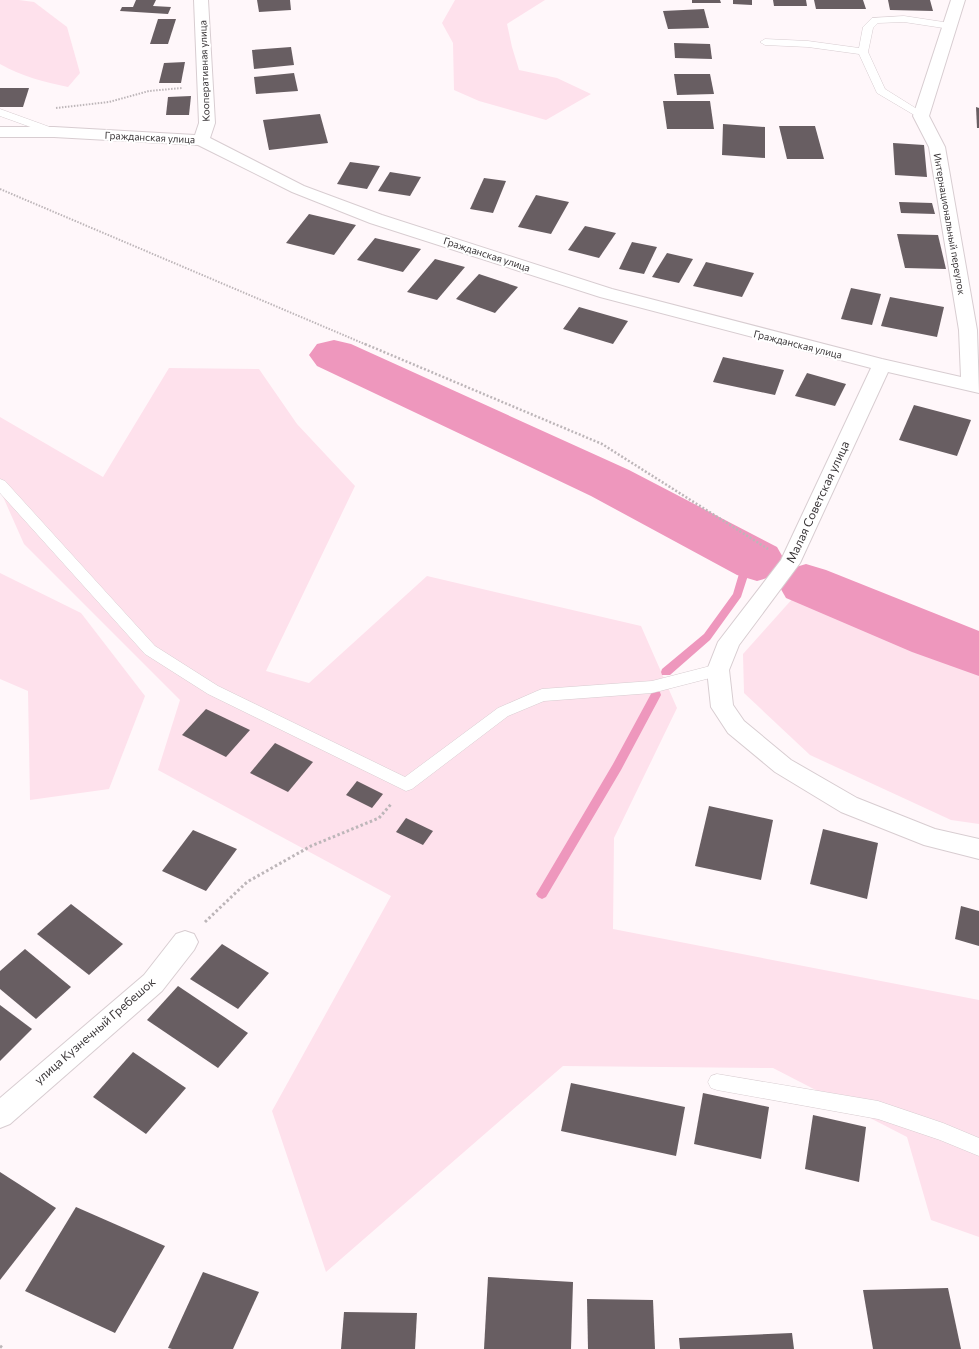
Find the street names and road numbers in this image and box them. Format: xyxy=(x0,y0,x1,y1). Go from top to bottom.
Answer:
street label: Кооперативная улица xyxy=(196,20,212,122)
street label: Гражданская улица xyxy=(104,129,196,145)
street label: Интернациональный переулок xyxy=(932,152,968,296)
street label: Гражданская улица xyxy=(442,234,532,274)
street label: Гражданская улица xyxy=(753,327,843,361)
street label: Малая Советская улица xyxy=(783,438,852,565)
street label: улица Кузнечный Гребешок xyxy=(31,974,158,1086)

